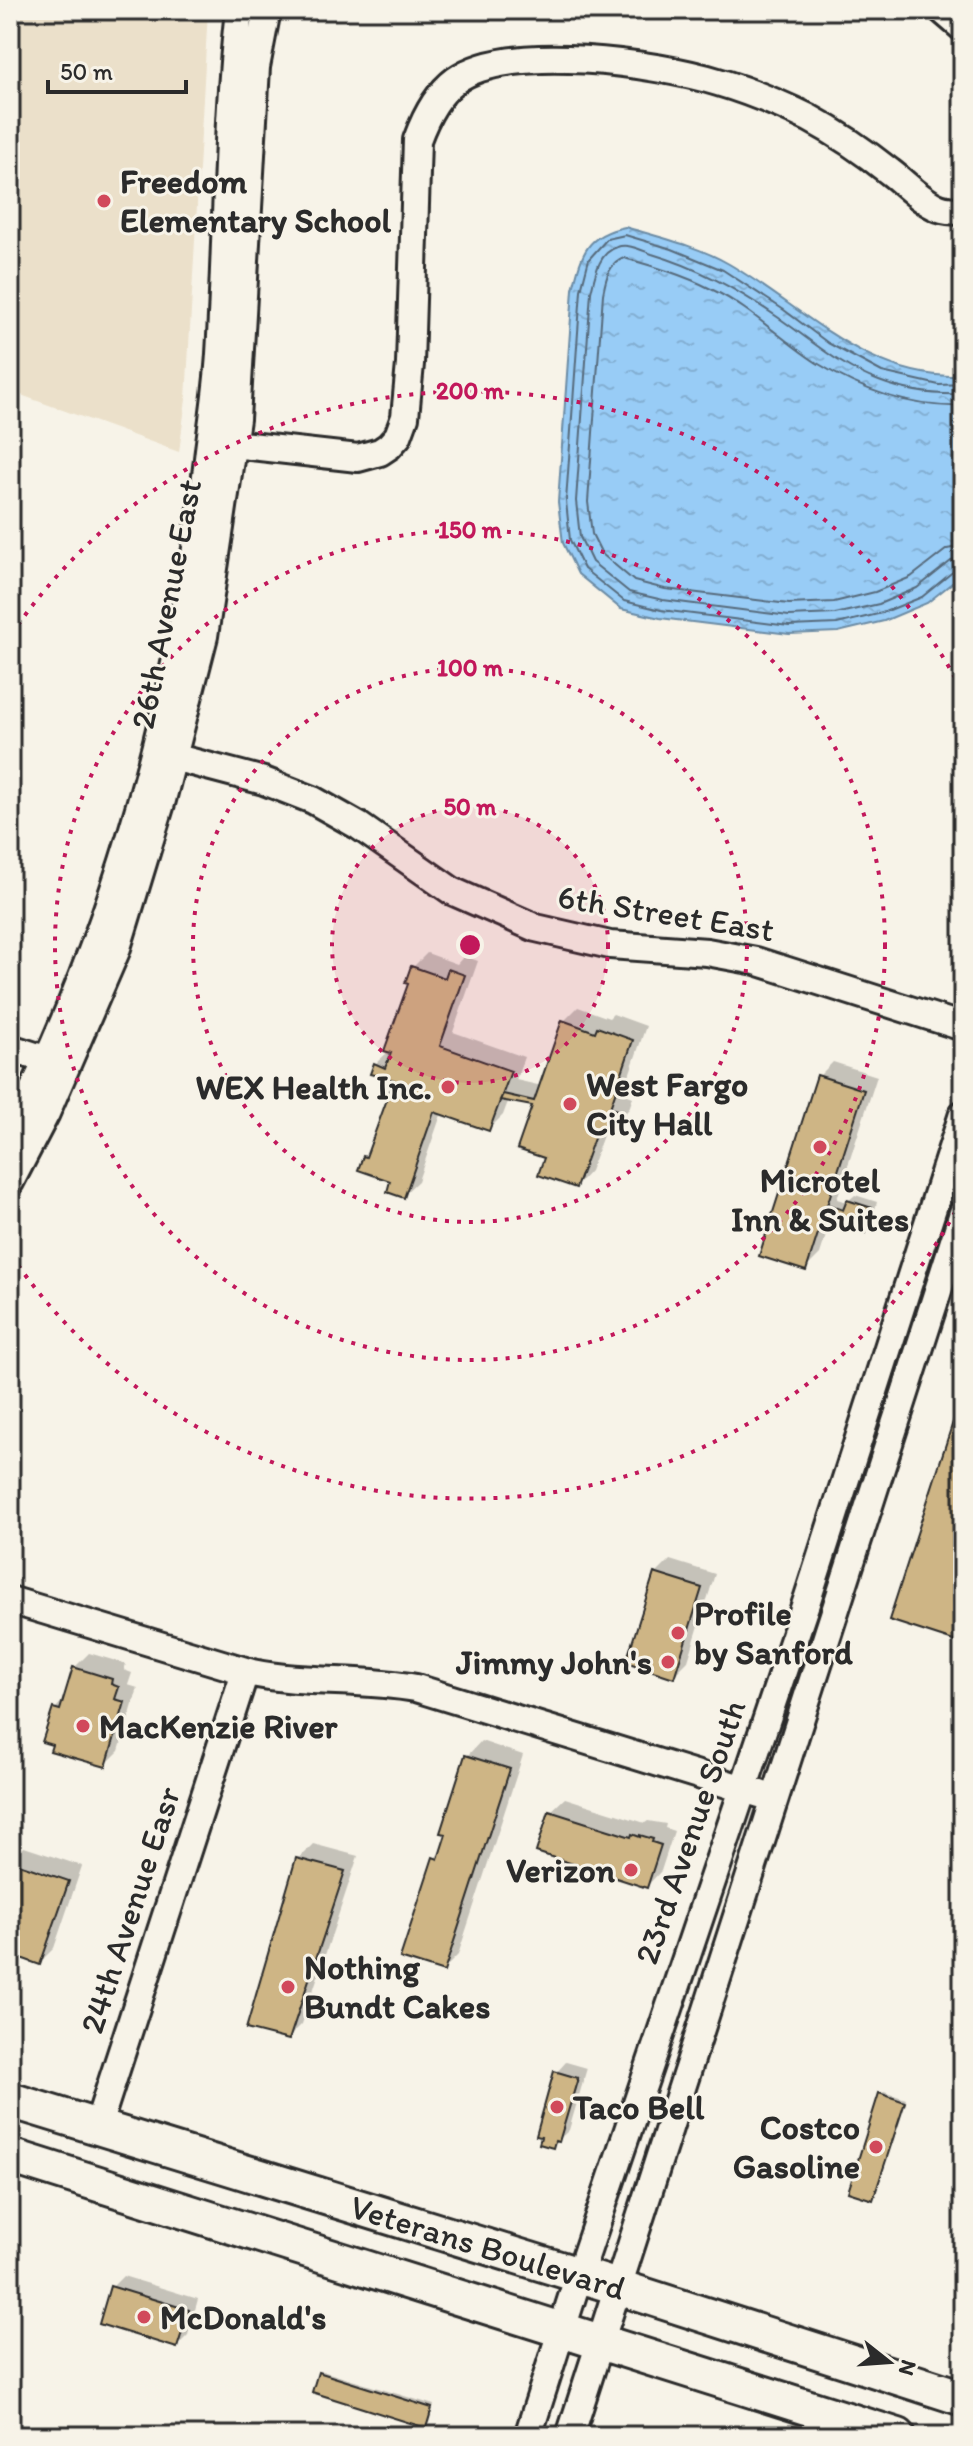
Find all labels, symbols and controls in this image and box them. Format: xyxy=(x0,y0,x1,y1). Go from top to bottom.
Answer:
scale bar xyxy=(48,44,186,94)
text: 50 m xyxy=(60,57,113,86)
place label: Freedom Elementary School xyxy=(120,161,391,241)
marker: Freedom Elementary School xyxy=(95,192,113,210)
text: 200 m xyxy=(436,376,505,405)
street label: 26th Avenue East xyxy=(122,476,210,732)
text: 150 m xyxy=(438,515,503,544)
text: 100 m xyxy=(437,653,504,682)
text: 50 m xyxy=(444,792,497,821)
street label: 6th Street East xyxy=(555,876,777,950)
centre of rings xyxy=(456,931,484,959)
place label: West Fargo City Hall xyxy=(586,1064,748,1144)
place label: WEX Health Inc. xyxy=(195,1067,432,1108)
marker: WEX Health Inc. xyxy=(439,1078,457,1096)
marker: West Fargo City Hall xyxy=(561,1095,579,1113)
marker: Microtel Inn & Suites xyxy=(811,1138,829,1156)
place label: Microtel Inn & Suites xyxy=(731,1160,909,1240)
place label: Profile by Sanford xyxy=(694,1593,853,1673)
marker: Profile by Sanford xyxy=(669,1624,687,1642)
place label: Jimmy John's xyxy=(455,1642,652,1683)
marker: Jimmy John's xyxy=(659,1653,677,1671)
street label: 23rd Avenue South xyxy=(626,1695,754,1969)
place label: MacKenzie River xyxy=(99,1706,339,1747)
marker: MacKenzie River xyxy=(74,1717,92,1735)
street label: 24th Avenue Easr xyxy=(71,1781,189,2038)
place label: Verizon xyxy=(506,1850,616,1891)
marker: Verizon xyxy=(622,1861,640,1879)
place label: Nothing Bundt Cakes xyxy=(304,1947,490,2027)
marker: Nothing Bundt Cakes xyxy=(279,1978,297,1996)
place label: Taco Bell xyxy=(572,2087,705,2128)
marker: Taco Bell xyxy=(548,2098,566,2116)
place label: Costco Gasoline xyxy=(733,2107,860,2187)
marker: Costco Gasoline xyxy=(867,2138,885,2156)
street label: Veterans Boulevard xyxy=(345,2185,630,2309)
place label: McDonald's xyxy=(160,2297,326,2338)
marker: McDonald's xyxy=(135,2308,153,2326)
north arrow xyxy=(849,2322,929,2402)
text: N xyxy=(893,2357,923,2379)

